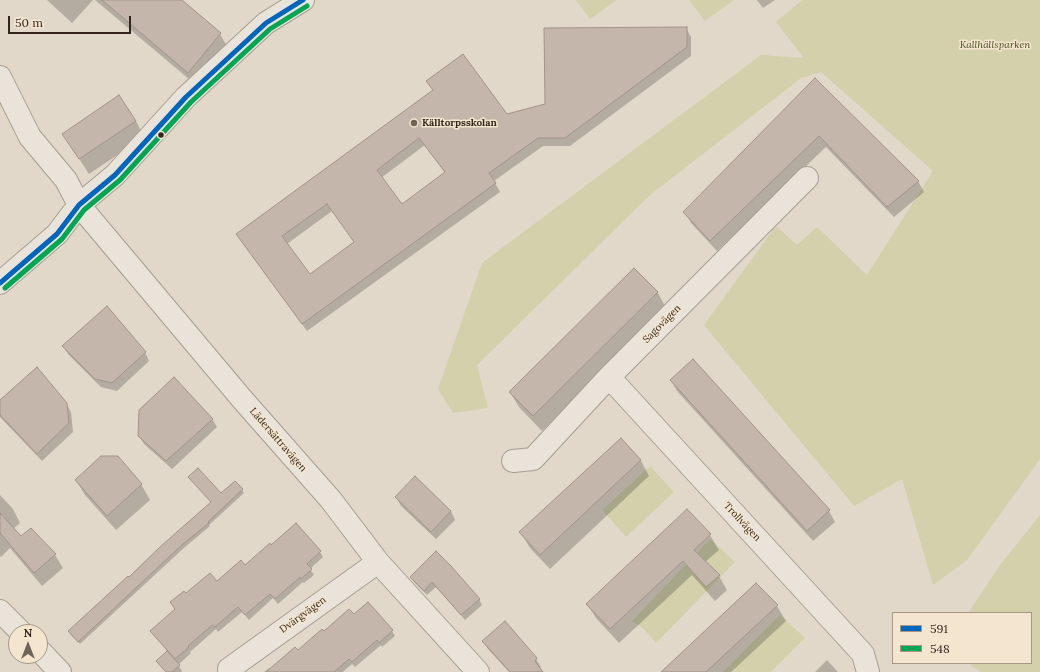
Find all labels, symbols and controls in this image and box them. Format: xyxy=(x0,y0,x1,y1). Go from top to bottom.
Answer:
scale bar xyxy=(10,8,133,34)
text: 50 m xyxy=(15,15,43,30)
park label: Kallhällsparken xyxy=(960,39,1030,51)
place label: Källtorpsskolan xyxy=(422,117,497,129)
marker: Källtorpsskolan xyxy=(409,118,419,128)
unlabelled marker xyxy=(156,130,166,140)
street label: Sagovägen xyxy=(640,302,684,346)
street label: Lädersättravägen xyxy=(247,406,309,474)
street label: Trollvägen xyxy=(721,500,763,544)
street label: Dvärgvägen xyxy=(277,594,329,636)
legend xyxy=(892,612,1032,664)
text: 591 xyxy=(930,621,948,636)
north arrow xyxy=(8,624,48,664)
text: N xyxy=(24,626,32,640)
text: 548 xyxy=(930,641,950,656)

